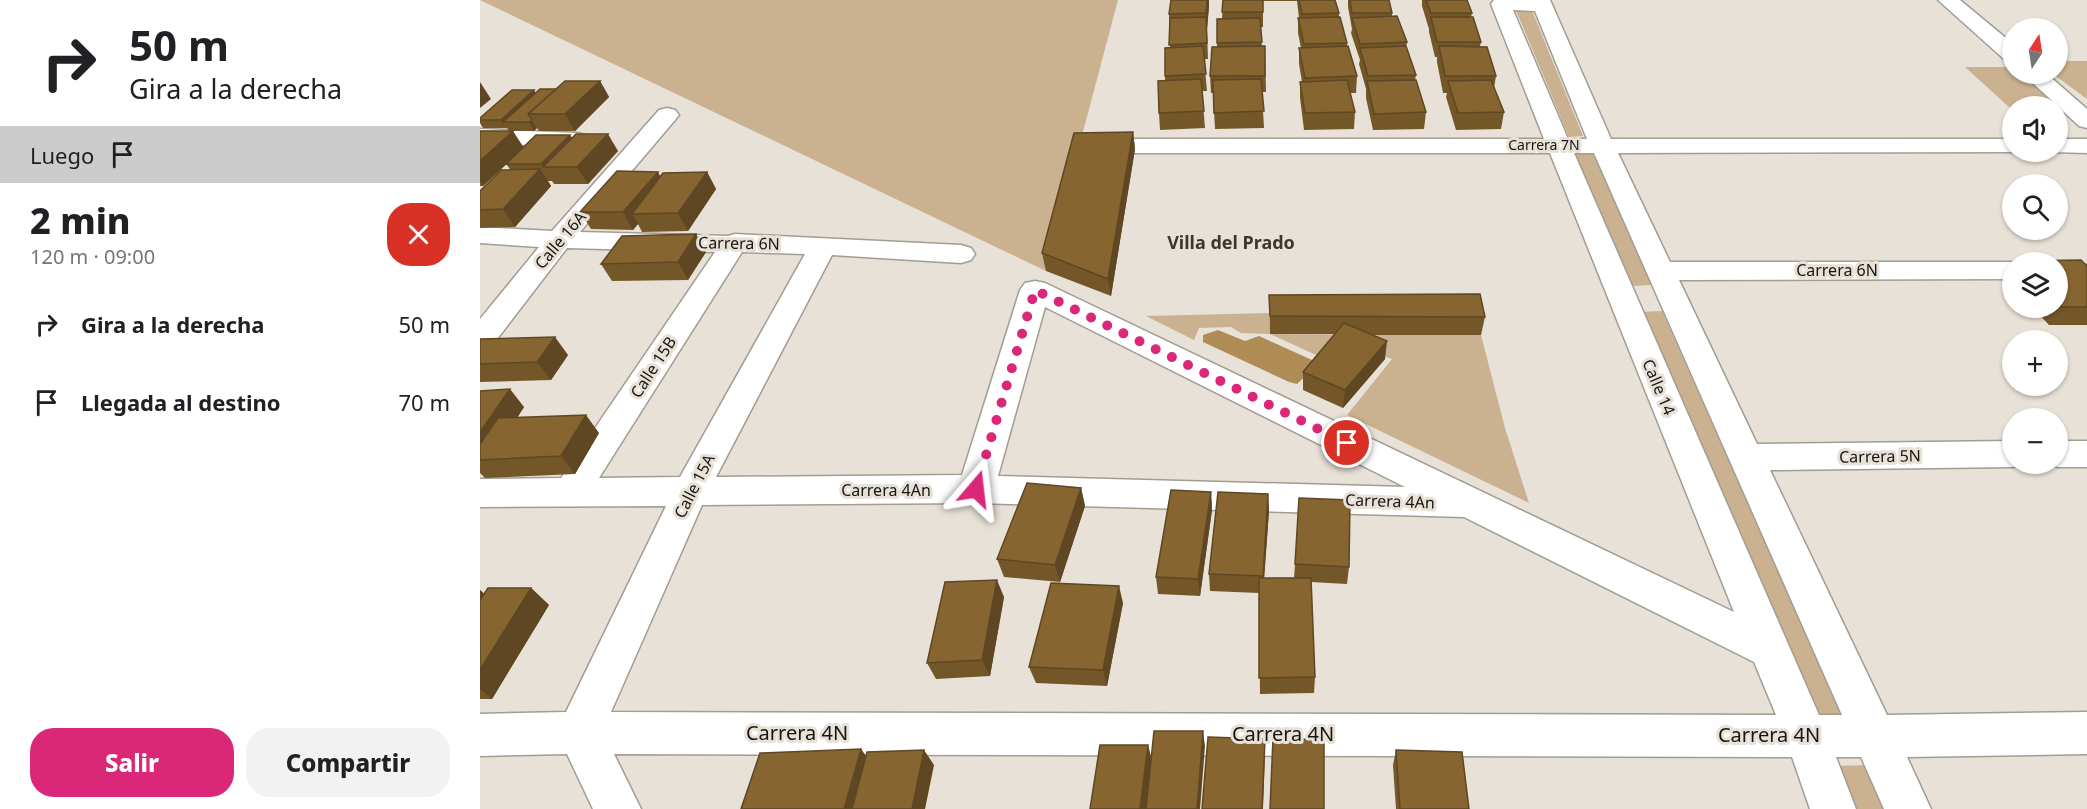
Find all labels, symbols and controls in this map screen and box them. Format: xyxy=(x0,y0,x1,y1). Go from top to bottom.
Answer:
text: 50 m xyxy=(129,16,229,73)
north arrow xyxy=(2002,18,2068,84)
map controls xyxy=(2002,18,2068,474)
icon: right xyxy=(30,24,108,102)
text: Gira a la derecha xyxy=(129,70,342,107)
button: sound xyxy=(2002,96,2068,162)
street label: Carrera 7N xyxy=(1508,135,1580,154)
icon: arrive xyxy=(106,138,139,171)
text: Luego xyxy=(30,140,94,170)
button: search xyxy=(2002,174,2068,240)
text: 2 min xyxy=(30,196,131,245)
button: close xyxy=(387,203,450,266)
street label: Calle 16A xyxy=(529,206,591,274)
district label: Villa del Prado xyxy=(1167,230,1295,254)
street label: Carrera 6N xyxy=(698,231,780,255)
text: 120 m · 09:00 xyxy=(30,243,155,270)
button: layers xyxy=(2002,252,2068,318)
street label: Carrera 6N xyxy=(1796,259,1878,281)
icon: right xyxy=(30,308,63,341)
text: Gira a la derecha xyxy=(81,309,265,339)
text: 50 m xyxy=(399,309,450,339)
button: + xyxy=(2002,330,2068,396)
street label: Calle 15B xyxy=(625,332,681,402)
street label: Calle 14 xyxy=(1637,356,1681,418)
icon: arrive xyxy=(30,386,63,419)
text: Llegada al destino xyxy=(81,387,281,417)
text: 70 m xyxy=(399,387,450,417)
button: − xyxy=(2002,408,2068,474)
pin xyxy=(1321,417,1372,468)
icon: arrive xyxy=(1330,426,1363,459)
street label: Carrera 5N xyxy=(1839,444,1921,468)
street label: Calle 15A xyxy=(669,450,720,522)
position arrow xyxy=(944,457,1008,521)
street label: Carrera 4An xyxy=(841,479,931,501)
street label: Carrera 4An xyxy=(1345,488,1435,514)
street label: Carrera 4N xyxy=(746,719,848,746)
street label: Carrera 4N xyxy=(1232,720,1334,747)
street label: Carrera 4N xyxy=(1718,721,1820,748)
button: Salir xyxy=(30,728,234,797)
button: Compartir xyxy=(246,728,450,797)

